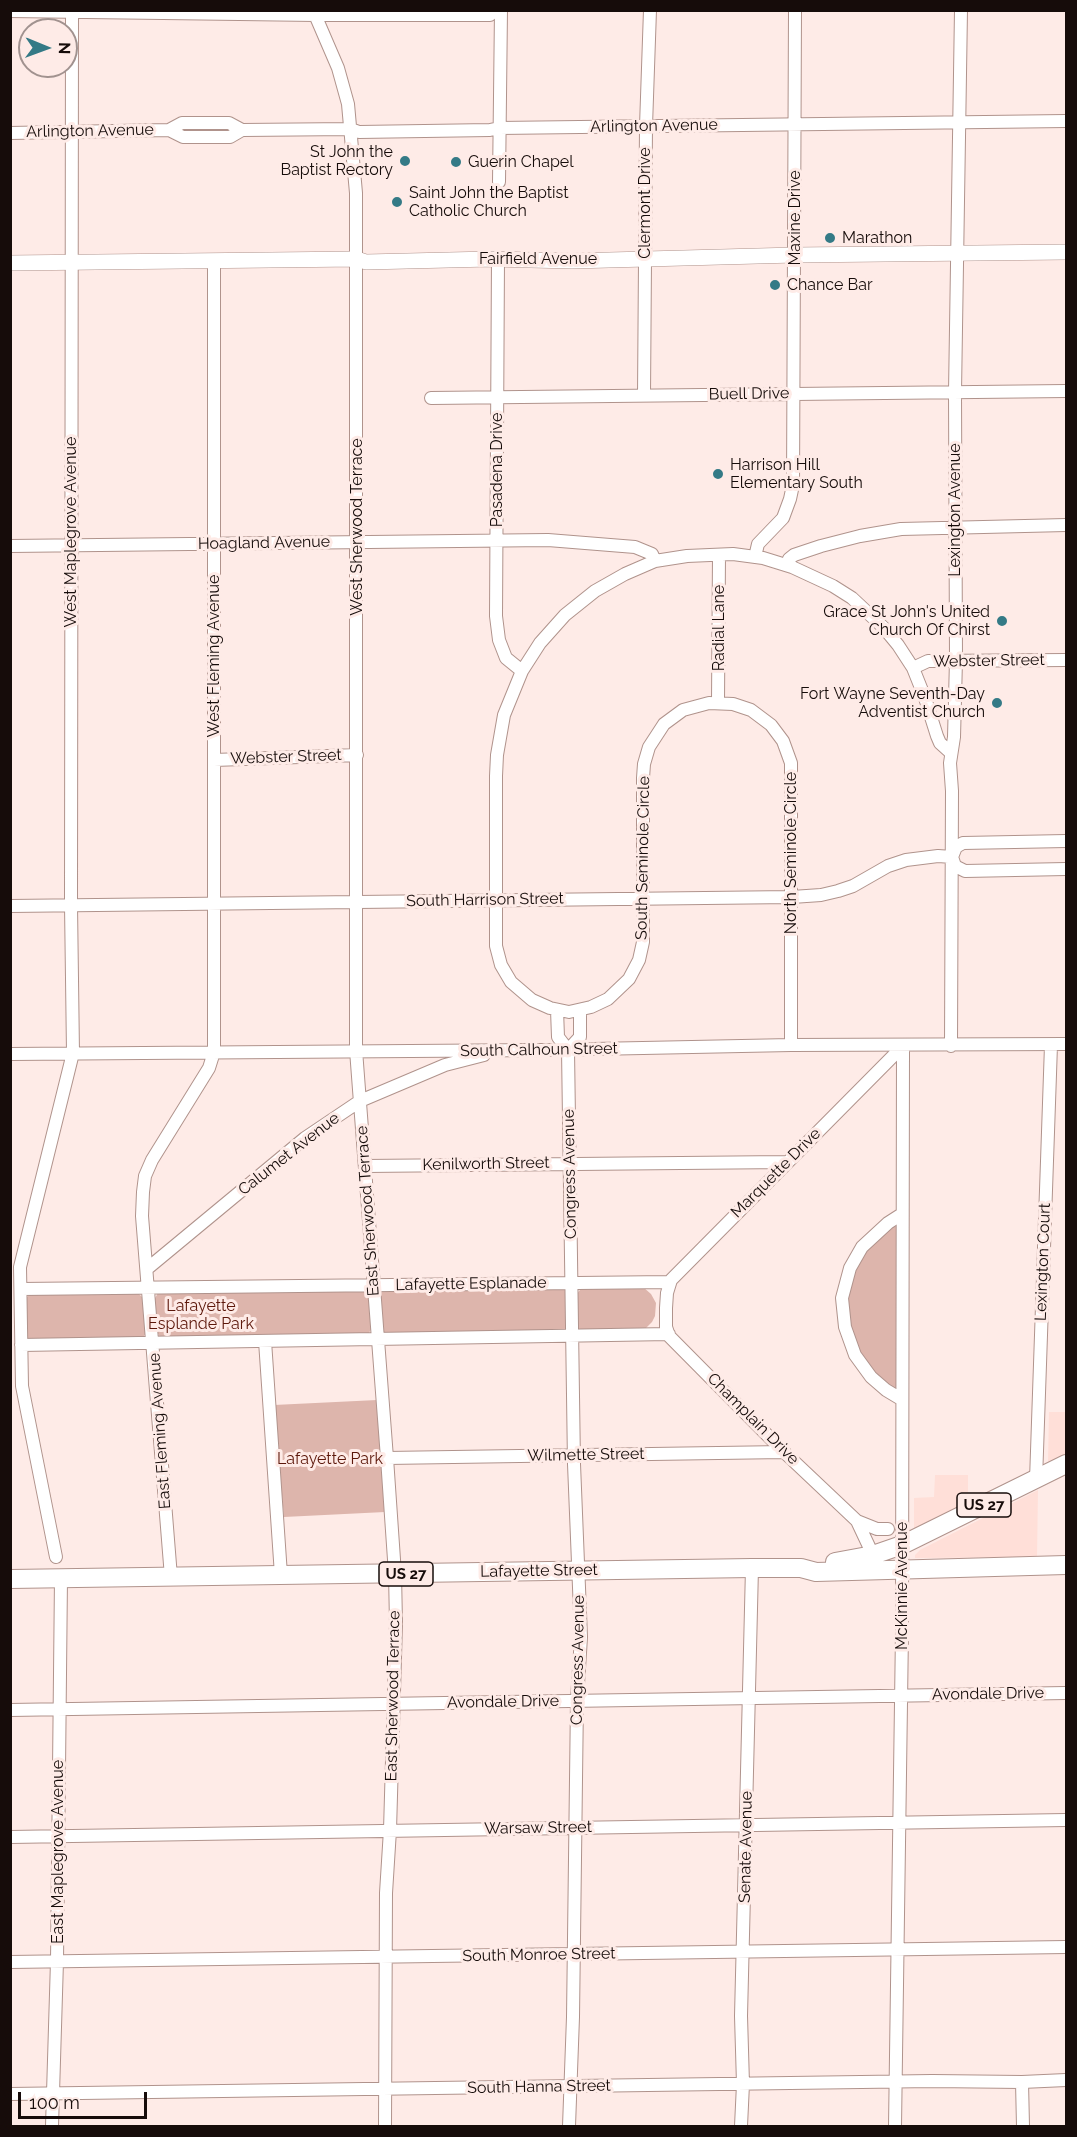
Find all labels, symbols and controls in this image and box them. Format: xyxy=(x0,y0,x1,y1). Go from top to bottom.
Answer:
north arrow xyxy=(18,18,78,78)
text: N xyxy=(55,42,74,55)
street label: Arlington Avenue xyxy=(590,115,718,137)
street label: Arlington Avenue xyxy=(26,120,154,142)
place label: St John the Baptist Rectory xyxy=(280,142,393,180)
street label: Clermont Drive xyxy=(635,147,655,259)
place label: Guerin Chapel xyxy=(468,152,574,172)
marker: St John the Baptist Rectory xyxy=(398,154,412,168)
marker: Guerin Chapel xyxy=(449,155,463,169)
street label: Maxine Drive xyxy=(785,170,805,266)
place label: Saint John the Baptist Catholic Church xyxy=(409,183,569,221)
marker: Saint John the Baptist Catholic Church xyxy=(390,195,404,209)
place label: Marathon xyxy=(842,228,912,248)
marker: Marathon xyxy=(823,231,837,245)
street label: Fairfield Avenue xyxy=(479,249,597,269)
place label: Chance Bar xyxy=(787,275,873,295)
marker: Chance Bar xyxy=(768,278,782,292)
street label: Buell Drive xyxy=(709,384,789,404)
street label: Pasadena Drive xyxy=(487,413,507,527)
street label: West Maplegrove Avenue xyxy=(61,437,81,627)
street label: West Sherwood Terrace xyxy=(347,438,367,616)
street label: Lexington Avenue xyxy=(945,443,965,577)
place label: Harrison Hill Elementary South xyxy=(730,455,863,493)
marker: Harrison Hill Elementary South xyxy=(711,467,725,481)
street label: Hoagland Avenue xyxy=(198,532,330,554)
street label: West Fleming Avenue xyxy=(204,574,224,738)
street label: Radial Lane xyxy=(709,585,729,671)
place label: Grace St John's United Church Of Chirst xyxy=(823,602,990,640)
marker: Grace St John's United Church Of Chirst xyxy=(995,614,1009,628)
street label: Webster Street xyxy=(933,650,1045,672)
place label: Fort Wayne Seventh-Day Adventist Church xyxy=(800,684,985,722)
marker: Fort Wayne Seventh-Day Adventist Church xyxy=(990,696,1004,710)
street label: Webster Street xyxy=(230,745,342,769)
street label: North Seminole Circle xyxy=(781,772,801,934)
street label: South Seminole Circle xyxy=(632,776,654,940)
street label: South Harrison Street xyxy=(406,889,564,911)
street label: South Calhoun Street xyxy=(460,1039,618,1061)
street label: Calumet Avenue xyxy=(235,1109,343,1199)
street label: Congress Avenue xyxy=(559,1109,581,1239)
street label: Marquette Drive xyxy=(727,1124,825,1222)
street label: East Sherwood Terrace xyxy=(352,1125,384,1297)
street label: Kenilworth Street xyxy=(422,1153,550,1175)
street label: Lexington Court xyxy=(1031,1203,1055,1321)
street label: Lafayette Esplanade xyxy=(395,1273,547,1295)
park label: Lafayette Esplande Park xyxy=(148,1296,254,1334)
street label: East Fleming Avenue xyxy=(145,1352,175,1510)
street label: Champlain Drive xyxy=(703,1369,803,1469)
street label: Wilmette Street xyxy=(527,1444,645,1466)
park label: Lafayette Park xyxy=(277,1449,383,1469)
road number: US 27 xyxy=(957,1493,1011,1517)
street label: McKinnie Avenue xyxy=(892,1522,912,1650)
street label: Lafayette Street xyxy=(480,1560,598,1582)
road number: US 27 xyxy=(379,1562,433,1586)
street label: Congress Avenue xyxy=(567,1595,589,1725)
street label: East Sherwood Terrace xyxy=(382,1610,404,1782)
street label: Avondale Drive xyxy=(932,1683,1044,1705)
street label: Avondale Drive xyxy=(447,1691,559,1713)
street label: East Maplegrove Avenue xyxy=(48,1760,68,1944)
street label: Senate Avenue xyxy=(735,1791,757,1903)
street label: Warsaw Street xyxy=(484,1817,592,1839)
street label: South Monroe Street xyxy=(462,1944,616,1966)
street label: South Hanna Street xyxy=(467,2076,611,2098)
scale bar xyxy=(21,2080,150,2118)
text: 100 m xyxy=(29,2092,80,2113)

